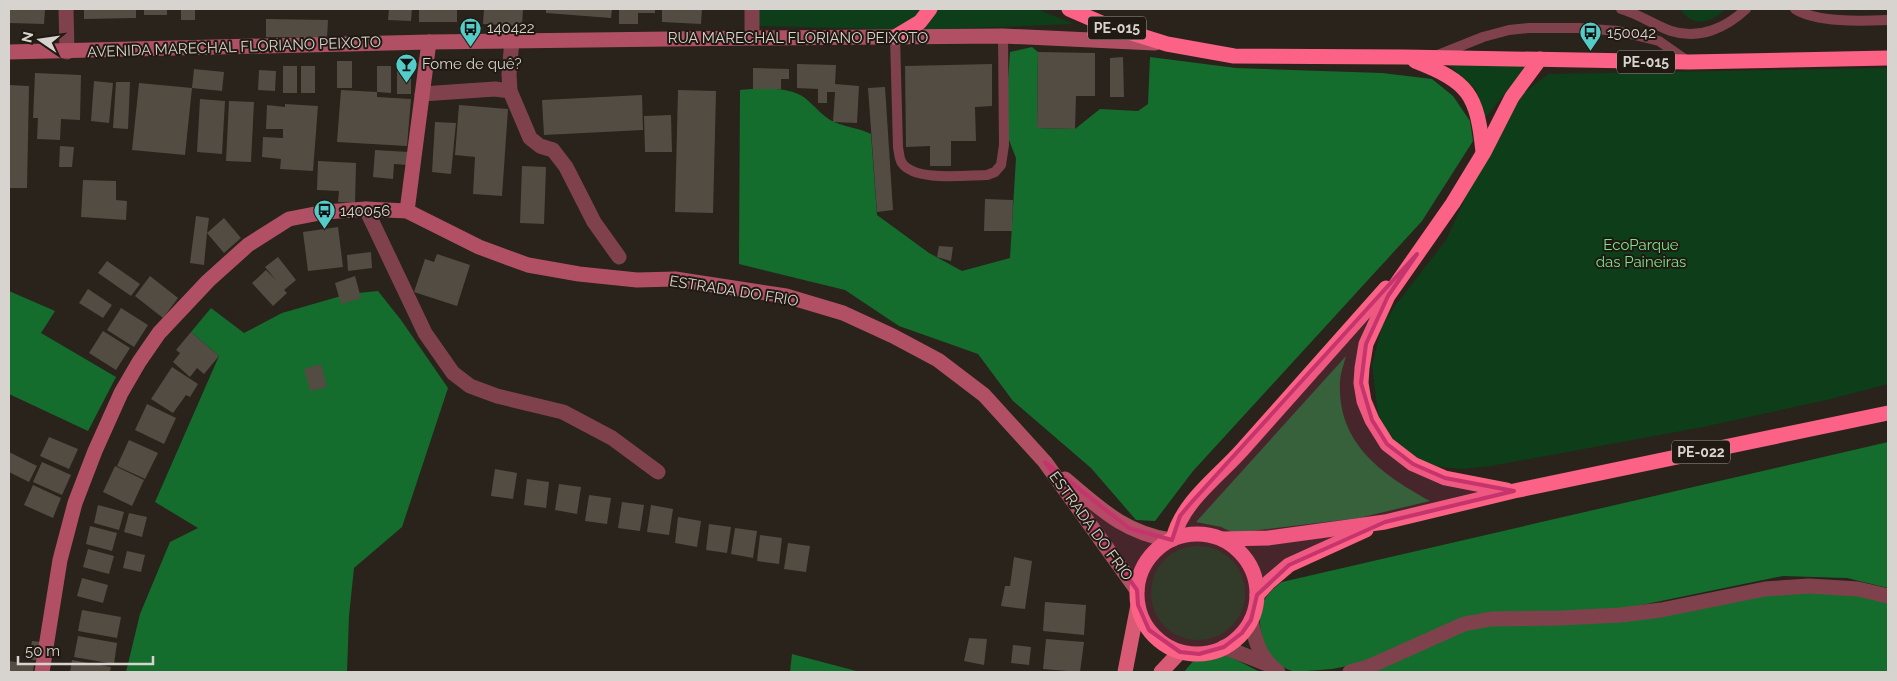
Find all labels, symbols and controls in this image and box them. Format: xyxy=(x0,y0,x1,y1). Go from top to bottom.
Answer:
north arrow xyxy=(15,15,65,65)
bus stop icon: 140422 xyxy=(459,16,483,47)
road number: PE-015 xyxy=(1088,16,1146,40)
place label: 140422 xyxy=(487,19,535,37)
bus stop icon: 150042 xyxy=(1579,21,1603,52)
place label: 150042 xyxy=(1607,24,1656,42)
street label: RUA MARECHAL FLORIANO PEIXOTO xyxy=(668,29,928,47)
text: N xyxy=(18,30,36,44)
street label: AVENIDA MARECHAL FLORIANO PEIXOTO xyxy=(87,33,381,61)
road number: PE-015 xyxy=(1617,51,1675,74)
bar icon: Fome de quê? xyxy=(394,52,418,83)
place label: Fome de quê? xyxy=(422,55,522,73)
bus stop icon: 140056 xyxy=(312,199,336,230)
place label: 140056 xyxy=(340,202,390,220)
park label: EcoParque das Paineiras xyxy=(1596,236,1686,271)
street label: ESTRADA DO FRIO xyxy=(668,272,800,310)
road number: PE-022 xyxy=(1672,441,1730,464)
street label: ESTRADA DO FRIO xyxy=(1045,468,1137,584)
scale bar xyxy=(18,634,152,666)
text: 50 m xyxy=(25,642,60,660)

